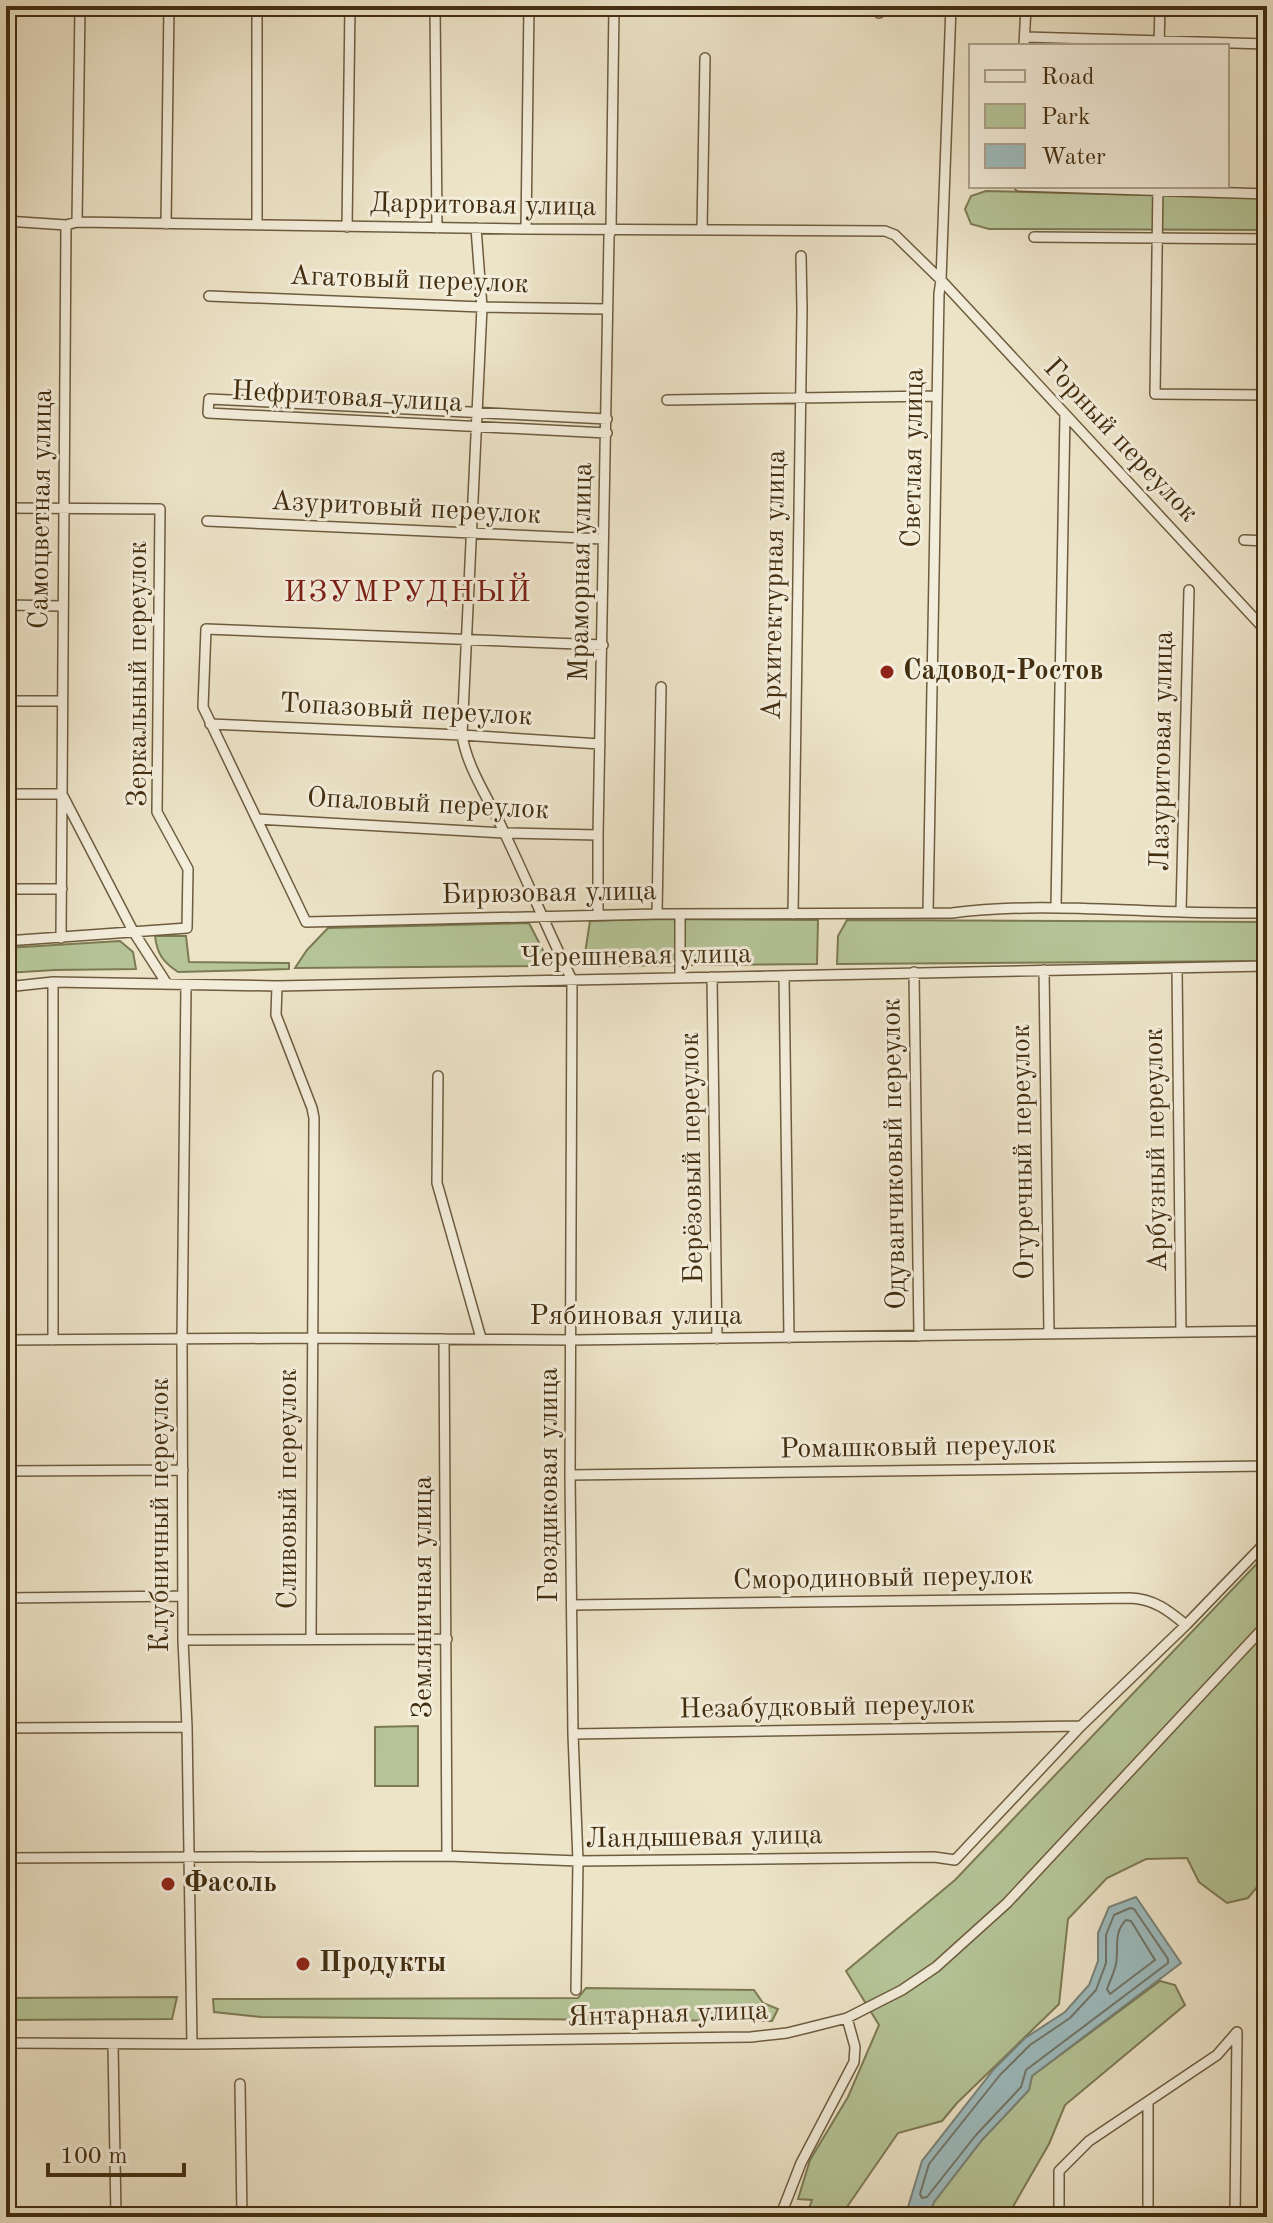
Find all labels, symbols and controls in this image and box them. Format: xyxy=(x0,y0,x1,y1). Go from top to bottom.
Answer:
legend xyxy=(969,44,1229,188)
text: Road xyxy=(1041,66,1094,90)
text: Park xyxy=(1041,106,1090,130)
text: Water xyxy=(1041,146,1106,170)
street label: Дарритовая улица xyxy=(369,190,597,222)
street label: Агатовый переулок xyxy=(289,263,529,299)
street label: Горный переулок xyxy=(1037,354,1203,528)
street label: Светлая улица xyxy=(898,368,930,548)
street label: Нефритовая улица xyxy=(231,378,463,418)
street label: Самоцветная улица xyxy=(26,388,58,630)
street label: Архитектурная улица xyxy=(759,449,791,721)
street label: Мраморная улица xyxy=(566,462,598,682)
street label: Азуритовый переулок xyxy=(270,488,542,530)
street label: Зеркальный переулок xyxy=(125,541,153,807)
district label: ИЗУМРУДНЫЙ xyxy=(284,572,532,608)
street label: Лазуритовая улица xyxy=(1147,630,1179,872)
place label: Садовод-Ростов xyxy=(903,657,1103,686)
marker: Садовод-Ростов xyxy=(878,663,896,681)
street label: Топазовый переулок xyxy=(279,690,533,732)
street label: Опаловый переулок xyxy=(306,785,550,825)
street label: Бирюзовая улица xyxy=(441,878,657,910)
street label: Черешневая улица xyxy=(520,941,752,973)
street label: Одуванчиковый переулок xyxy=(878,998,912,1310)
street label: Огуречный переулок xyxy=(1008,1024,1040,1280)
street label: Арбузный переулок xyxy=(1141,1028,1173,1272)
street label: Берёзовый переулок xyxy=(677,1032,709,1284)
street label: Рябиновая улица xyxy=(529,1303,743,1331)
street label: Гвоздиковая улица xyxy=(536,1367,564,1603)
street label: Сливовый переулок xyxy=(275,1368,303,1610)
street label: Клубничный переулок xyxy=(147,1377,175,1653)
street label: Ромашковый переулок xyxy=(780,1432,1056,1464)
street label: Земляничная улица xyxy=(410,1475,438,1718)
street label: Смородиновый переулок xyxy=(733,1562,1033,1596)
street label: Незабудковый переулок xyxy=(679,1691,975,1725)
street label: Ландышевая улица xyxy=(585,1822,823,1854)
place label: Фасоль xyxy=(184,1870,277,1898)
marker: Фасоль xyxy=(159,1875,177,1893)
place label: Продукты xyxy=(319,1950,447,1978)
marker: Продукты xyxy=(294,1955,312,1973)
street label: Янтарная улица xyxy=(567,1997,769,2033)
scale bar xyxy=(48,2127,184,2177)
text: 100 m xyxy=(60,2145,128,2169)

